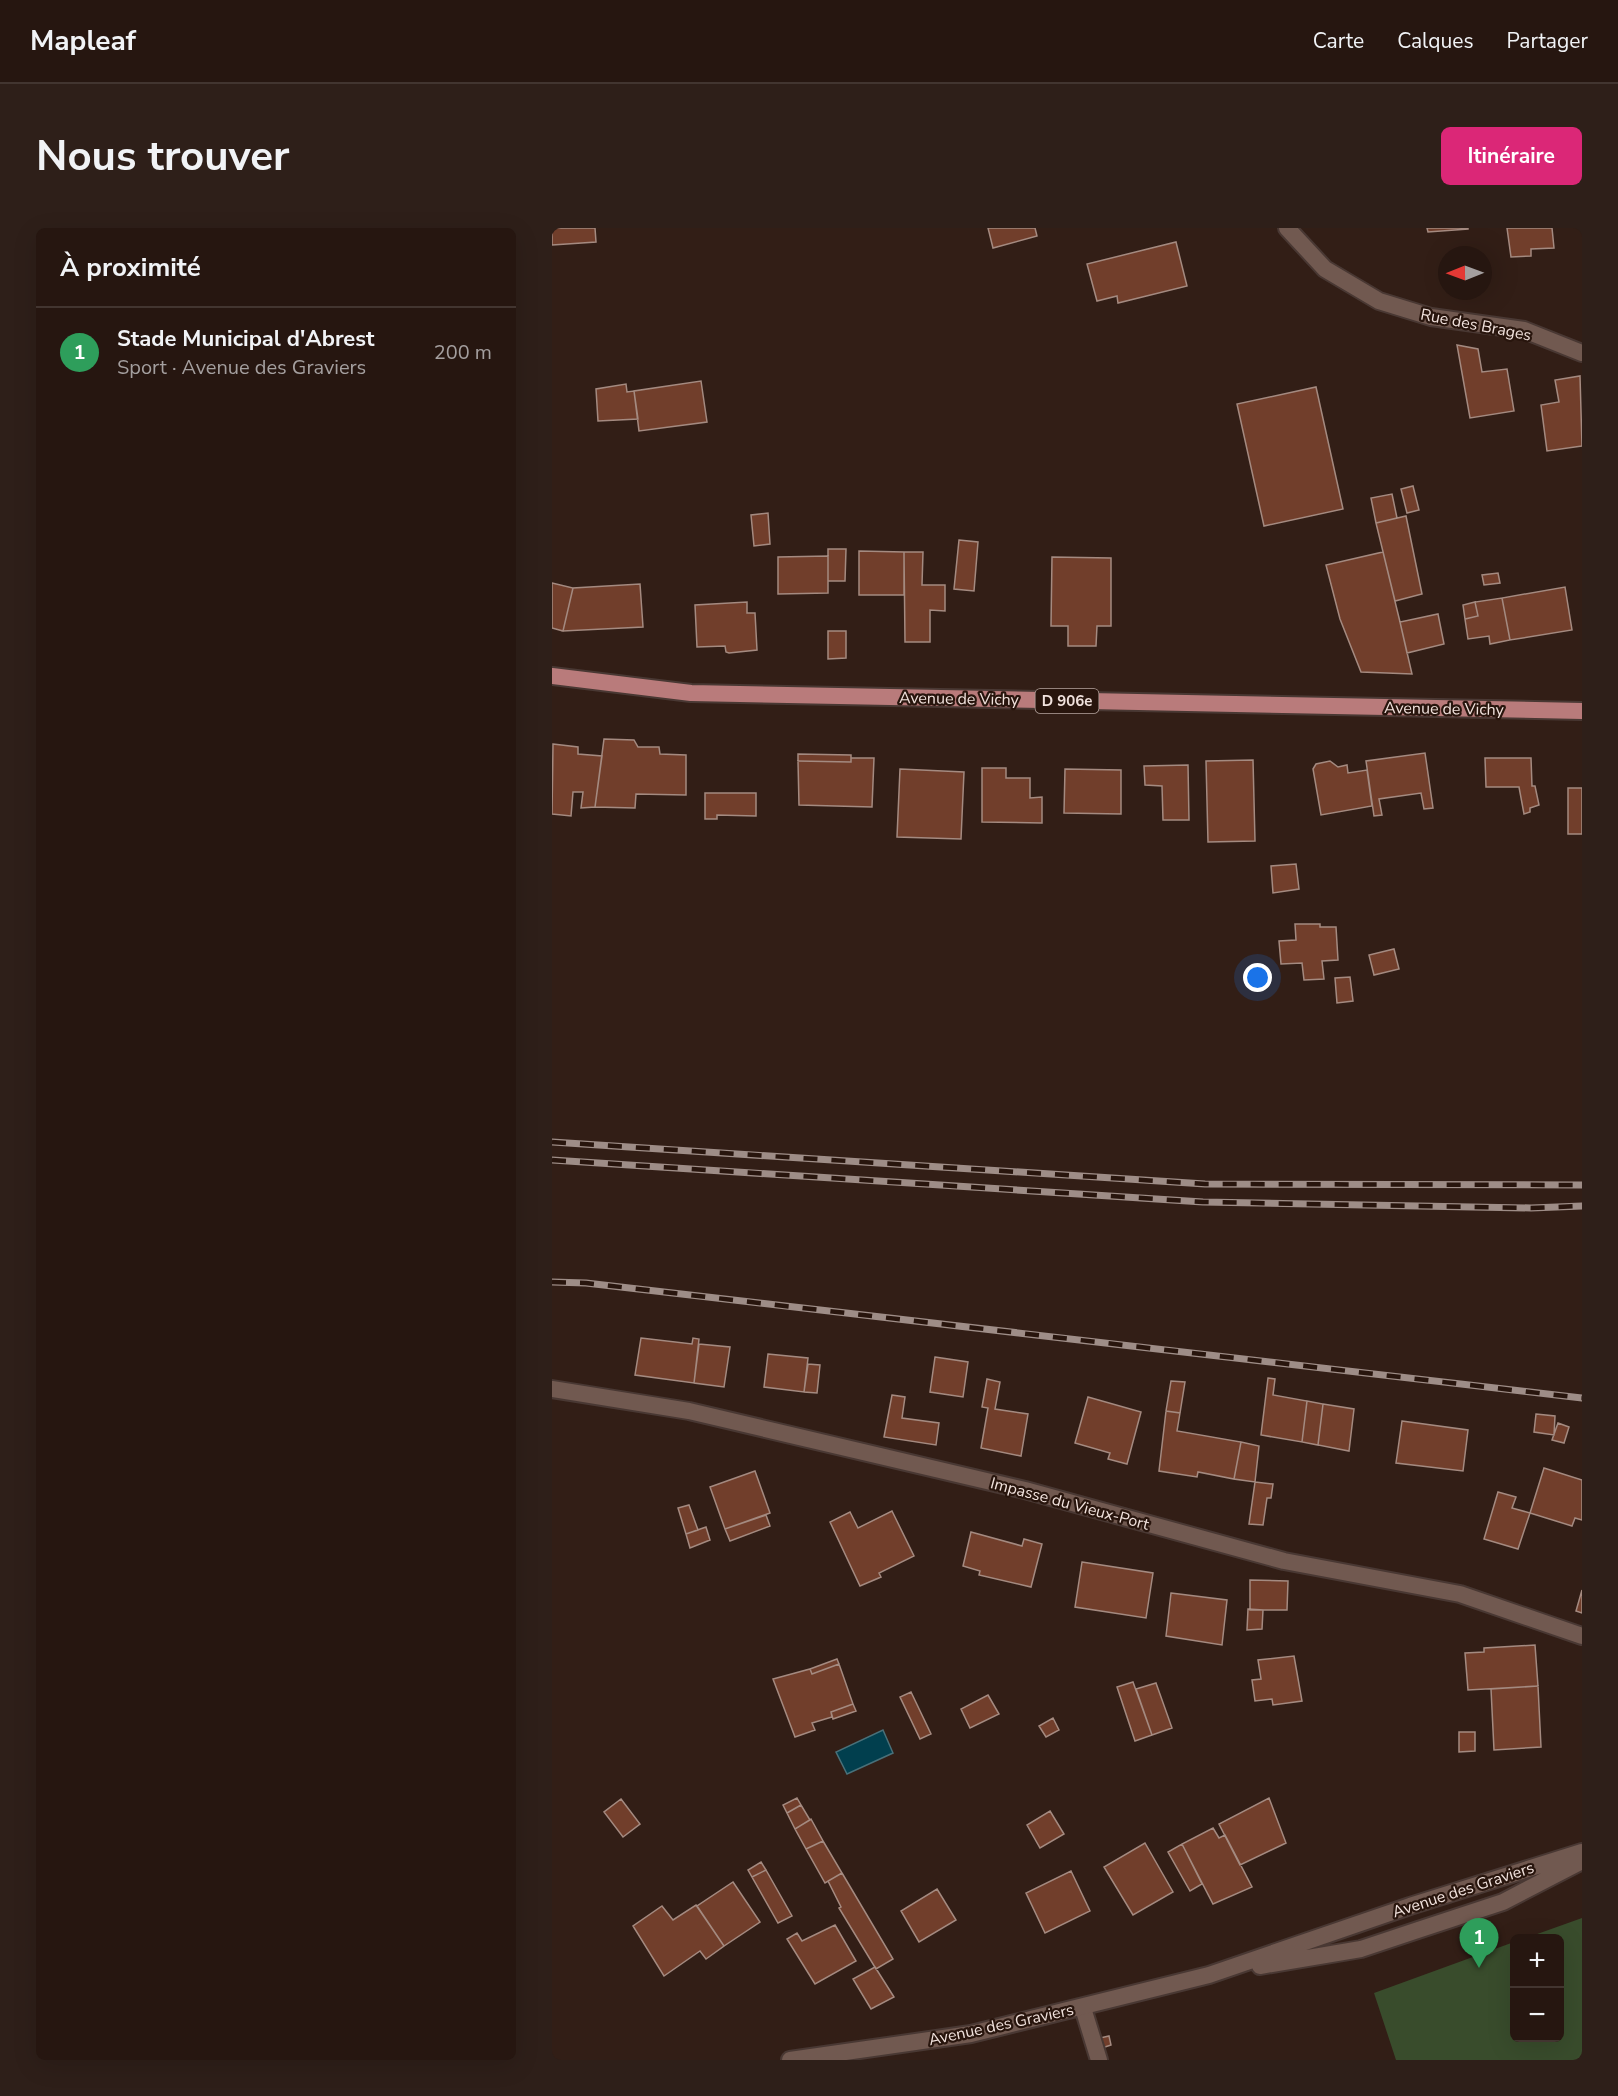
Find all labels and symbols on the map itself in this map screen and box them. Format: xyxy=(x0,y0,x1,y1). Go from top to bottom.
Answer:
north arrow xyxy=(1438,246,1492,300)
street label: Rue des Brages xyxy=(1419,303,1533,347)
street label: Avenue de Vichy xyxy=(899,687,1020,711)
road number: D 906e xyxy=(1036,689,1098,713)
street label: Avenue de Vichy xyxy=(1384,697,1505,721)
your location xyxy=(1243,963,1272,992)
street label: Impasse du Vieux-Port xyxy=(988,1472,1152,1536)
street label: Avenue des Graviers xyxy=(1390,1857,1537,1923)
pin: 1 xyxy=(1460,1918,1498,1968)
street label: Avenue des Graviers xyxy=(927,1999,1076,2051)

